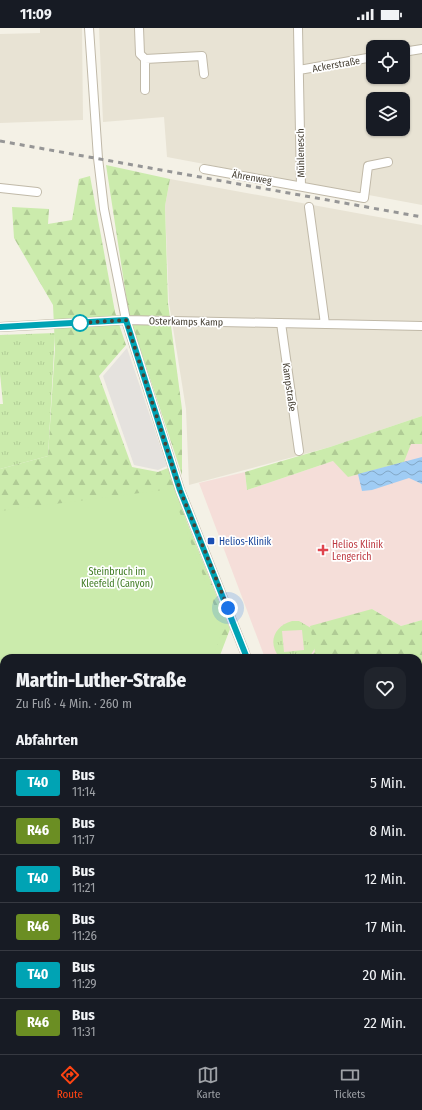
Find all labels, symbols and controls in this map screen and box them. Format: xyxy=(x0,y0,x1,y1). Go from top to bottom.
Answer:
text: 11:09 xyxy=(20,5,52,23)
map controls xyxy=(366,40,410,136)
button: locate xyxy=(366,40,410,84)
street label: Ackerstraße xyxy=(311,55,361,75)
button: layers xyxy=(366,92,410,136)
street label: Mühlenesch xyxy=(295,128,307,178)
street label: Ährenweg xyxy=(231,168,273,187)
unlabelled marker xyxy=(71,314,89,332)
street label: Osterkamps Kamp xyxy=(149,315,223,329)
street label: Kampstraße xyxy=(280,362,298,412)
marker: Helios-Klinik xyxy=(206,536,216,546)
place label: Helios-Klinik xyxy=(219,536,272,548)
place label: Helios Klinik Lengerich xyxy=(332,539,383,563)
marker: Helios Klinik Lengerich xyxy=(317,544,329,556)
park label: Steinbruch im Kleefeld (Canyon) xyxy=(81,566,153,590)
your location xyxy=(218,598,238,618)
button: heart xyxy=(364,667,406,709)
text: Martin-Luther-Straße xyxy=(16,669,186,692)
text: Zu Fuß · 4 Min. · 260 m xyxy=(16,696,132,711)
text: Abfahrten xyxy=(16,731,78,749)
text: Bus xyxy=(72,766,95,784)
text: T40 xyxy=(28,774,49,791)
text: 5 Min. xyxy=(370,774,406,792)
text: 11:14 xyxy=(72,784,96,799)
text: Bus xyxy=(72,814,95,832)
text: R46 xyxy=(27,822,49,839)
text: 8 Min. xyxy=(369,822,406,840)
text: 11:17 xyxy=(72,832,95,847)
text: Bus xyxy=(72,862,95,880)
text: T40 xyxy=(28,870,49,887)
text: 12 Min. xyxy=(364,870,406,888)
text: 11:21 xyxy=(72,880,95,895)
text: Bus xyxy=(72,910,95,928)
text: R46 xyxy=(27,918,49,935)
text: 17 Min. xyxy=(365,918,406,936)
text: 11:26 xyxy=(72,928,97,943)
text: Bus xyxy=(72,958,95,976)
text: T40 xyxy=(28,966,49,983)
text: 20 Min. xyxy=(363,966,406,984)
text: 11:29 xyxy=(72,976,97,991)
text: Bus xyxy=(72,1006,95,1024)
text: R46 xyxy=(27,1014,49,1031)
text: 22 Min. xyxy=(364,1014,406,1032)
text: 11:31 xyxy=(72,1024,95,1039)
tab: Route xyxy=(57,1064,83,1101)
tab: Karte xyxy=(197,1064,220,1101)
tab: Tickets xyxy=(334,1064,365,1101)

